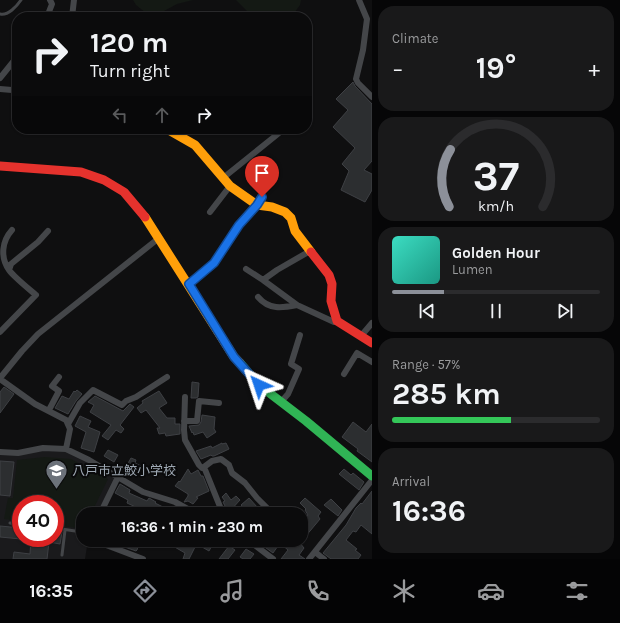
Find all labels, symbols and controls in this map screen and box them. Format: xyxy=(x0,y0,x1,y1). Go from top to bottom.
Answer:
text: 120 m xyxy=(90,26,168,59)
icon: right xyxy=(24,28,76,80)
text: Climate xyxy=(392,31,438,46)
text: 19° xyxy=(476,50,516,86)
text: − xyxy=(392,56,404,82)
text: + xyxy=(588,56,600,82)
text: Turn right xyxy=(90,60,170,82)
icon: left xyxy=(109,104,131,126)
icon: ahead xyxy=(151,104,173,126)
icon: right xyxy=(193,104,215,126)
text: 37 xyxy=(473,152,519,200)
pin xyxy=(245,156,279,197)
icon: arrive xyxy=(251,162,273,184)
text: km/h xyxy=(478,197,514,214)
text: Golden Hour xyxy=(452,244,540,262)
text: Lumen xyxy=(452,262,493,277)
icon: previous xyxy=(416,300,438,322)
icon: pause xyxy=(485,300,507,322)
icon: next xyxy=(554,300,576,322)
text: Range · 57% xyxy=(392,357,460,372)
position arrow xyxy=(238,364,280,406)
text: 285 km xyxy=(392,376,501,412)
school or university icon: 八戸市立鮫小学校 xyxy=(43,457,69,490)
place label: 八戸市立鮫小学校 xyxy=(72,463,176,478)
text: Arrival xyxy=(392,474,430,489)
text: 16:36 xyxy=(392,493,466,529)
speed limit sign: 40 xyxy=(12,495,64,547)
text: 16:36 · 1 min · 230 m xyxy=(121,518,263,536)
icon: directions xyxy=(131,577,159,605)
icon: music xyxy=(218,577,246,605)
icon: phone xyxy=(304,577,332,605)
icon: climate xyxy=(390,577,418,605)
icon: car xyxy=(477,577,505,605)
icon: filters xyxy=(563,577,591,605)
text: 16:35 xyxy=(29,580,73,602)

